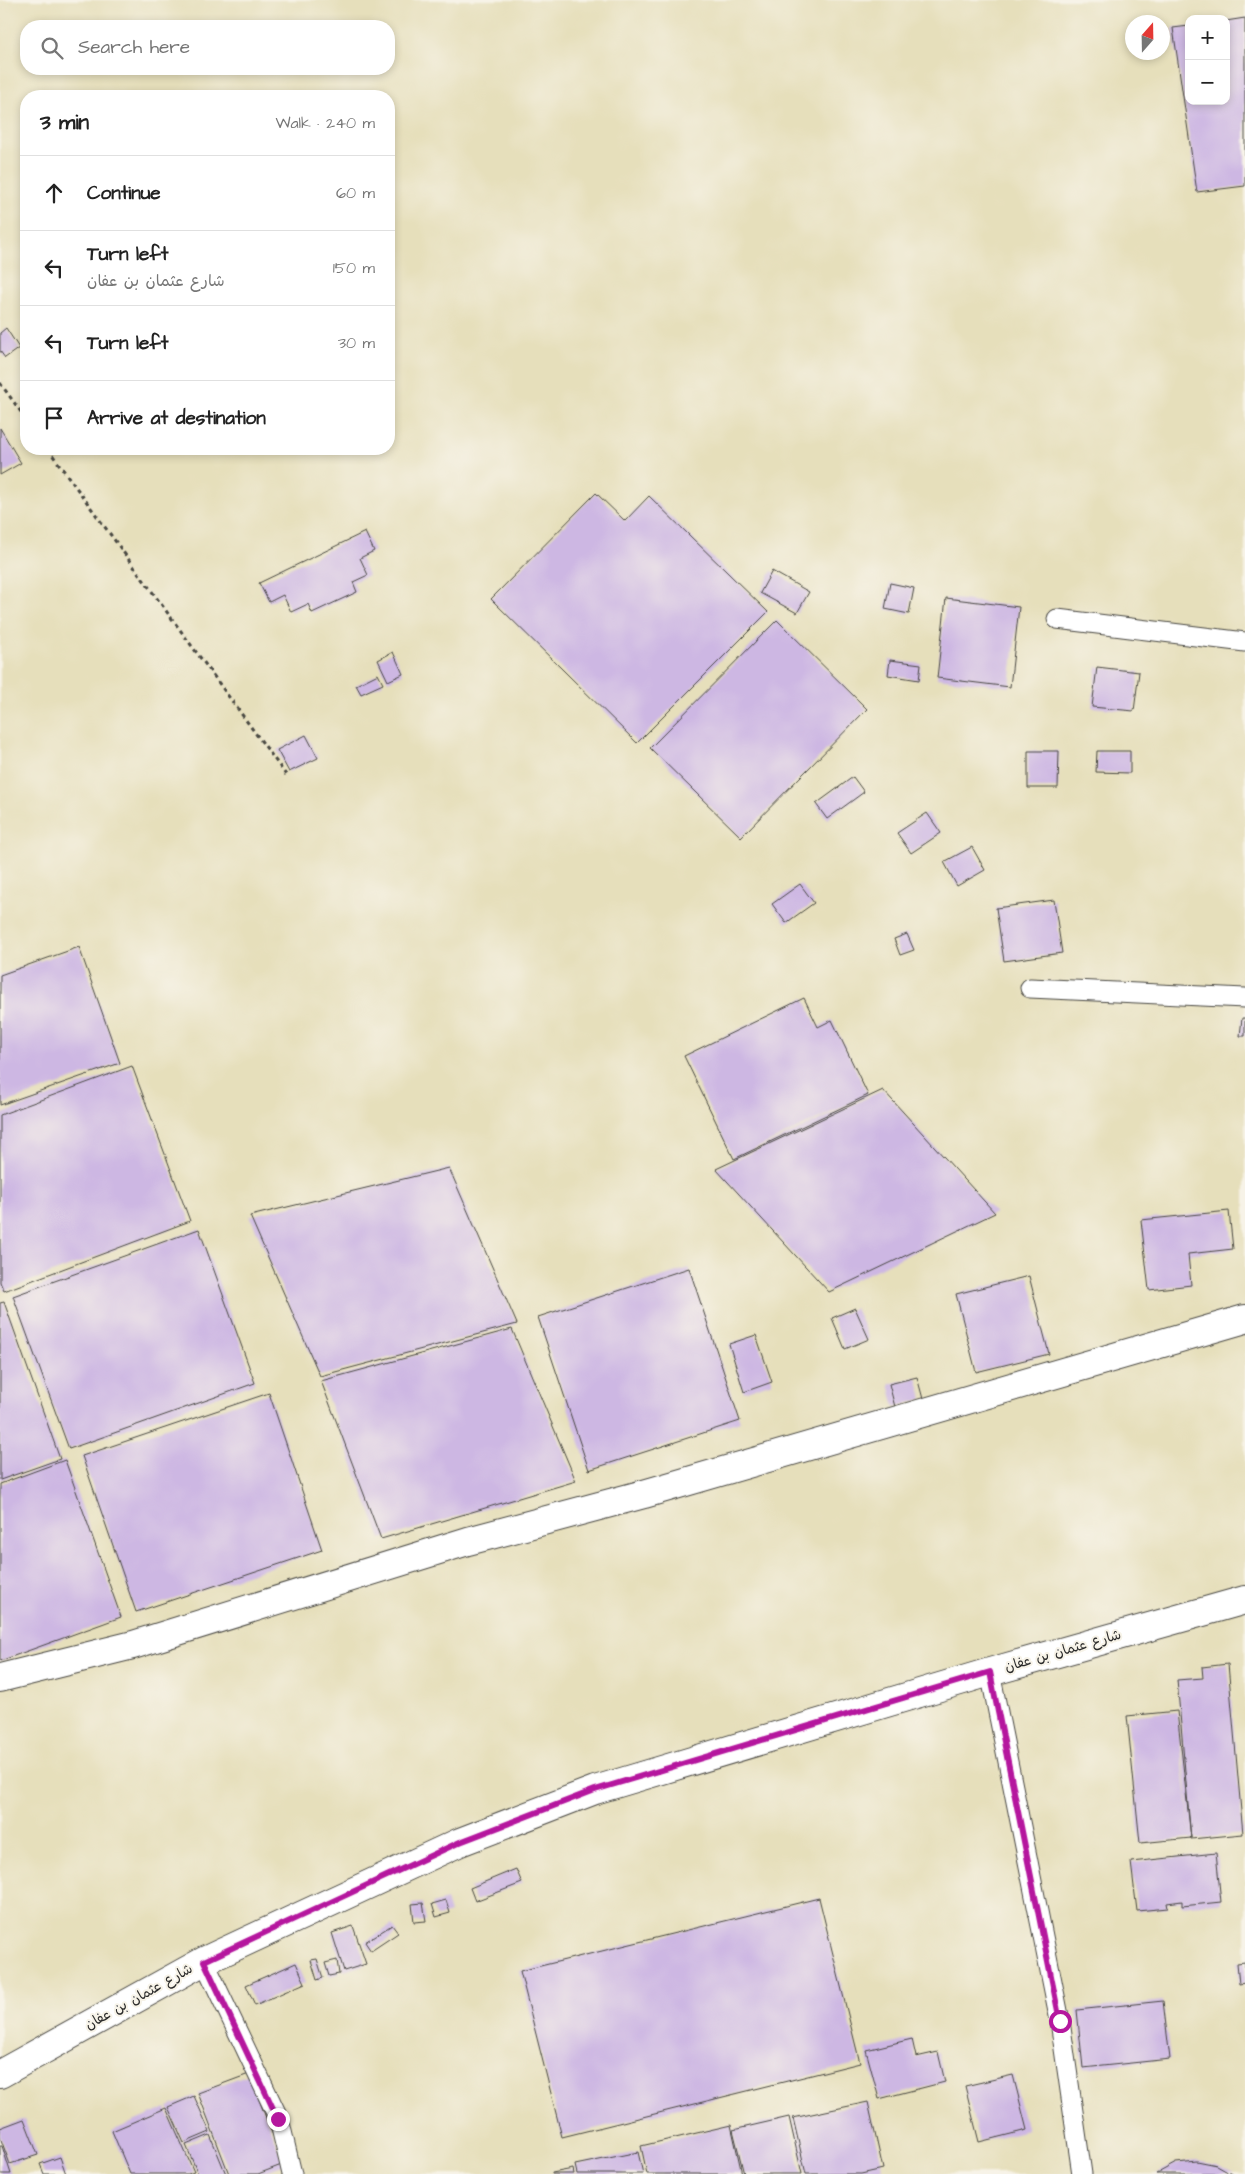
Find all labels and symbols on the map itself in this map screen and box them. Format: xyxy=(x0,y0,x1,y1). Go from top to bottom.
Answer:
north arrow xyxy=(1125,15,1170,60)
street label: شارع عثمان بن عفان xyxy=(1002,1625,1124,1677)
street label: شارع عثمان بن عفان xyxy=(81,1959,197,2035)
route start xyxy=(1049,2010,1072,2033)
route end xyxy=(267,2108,290,2131)

